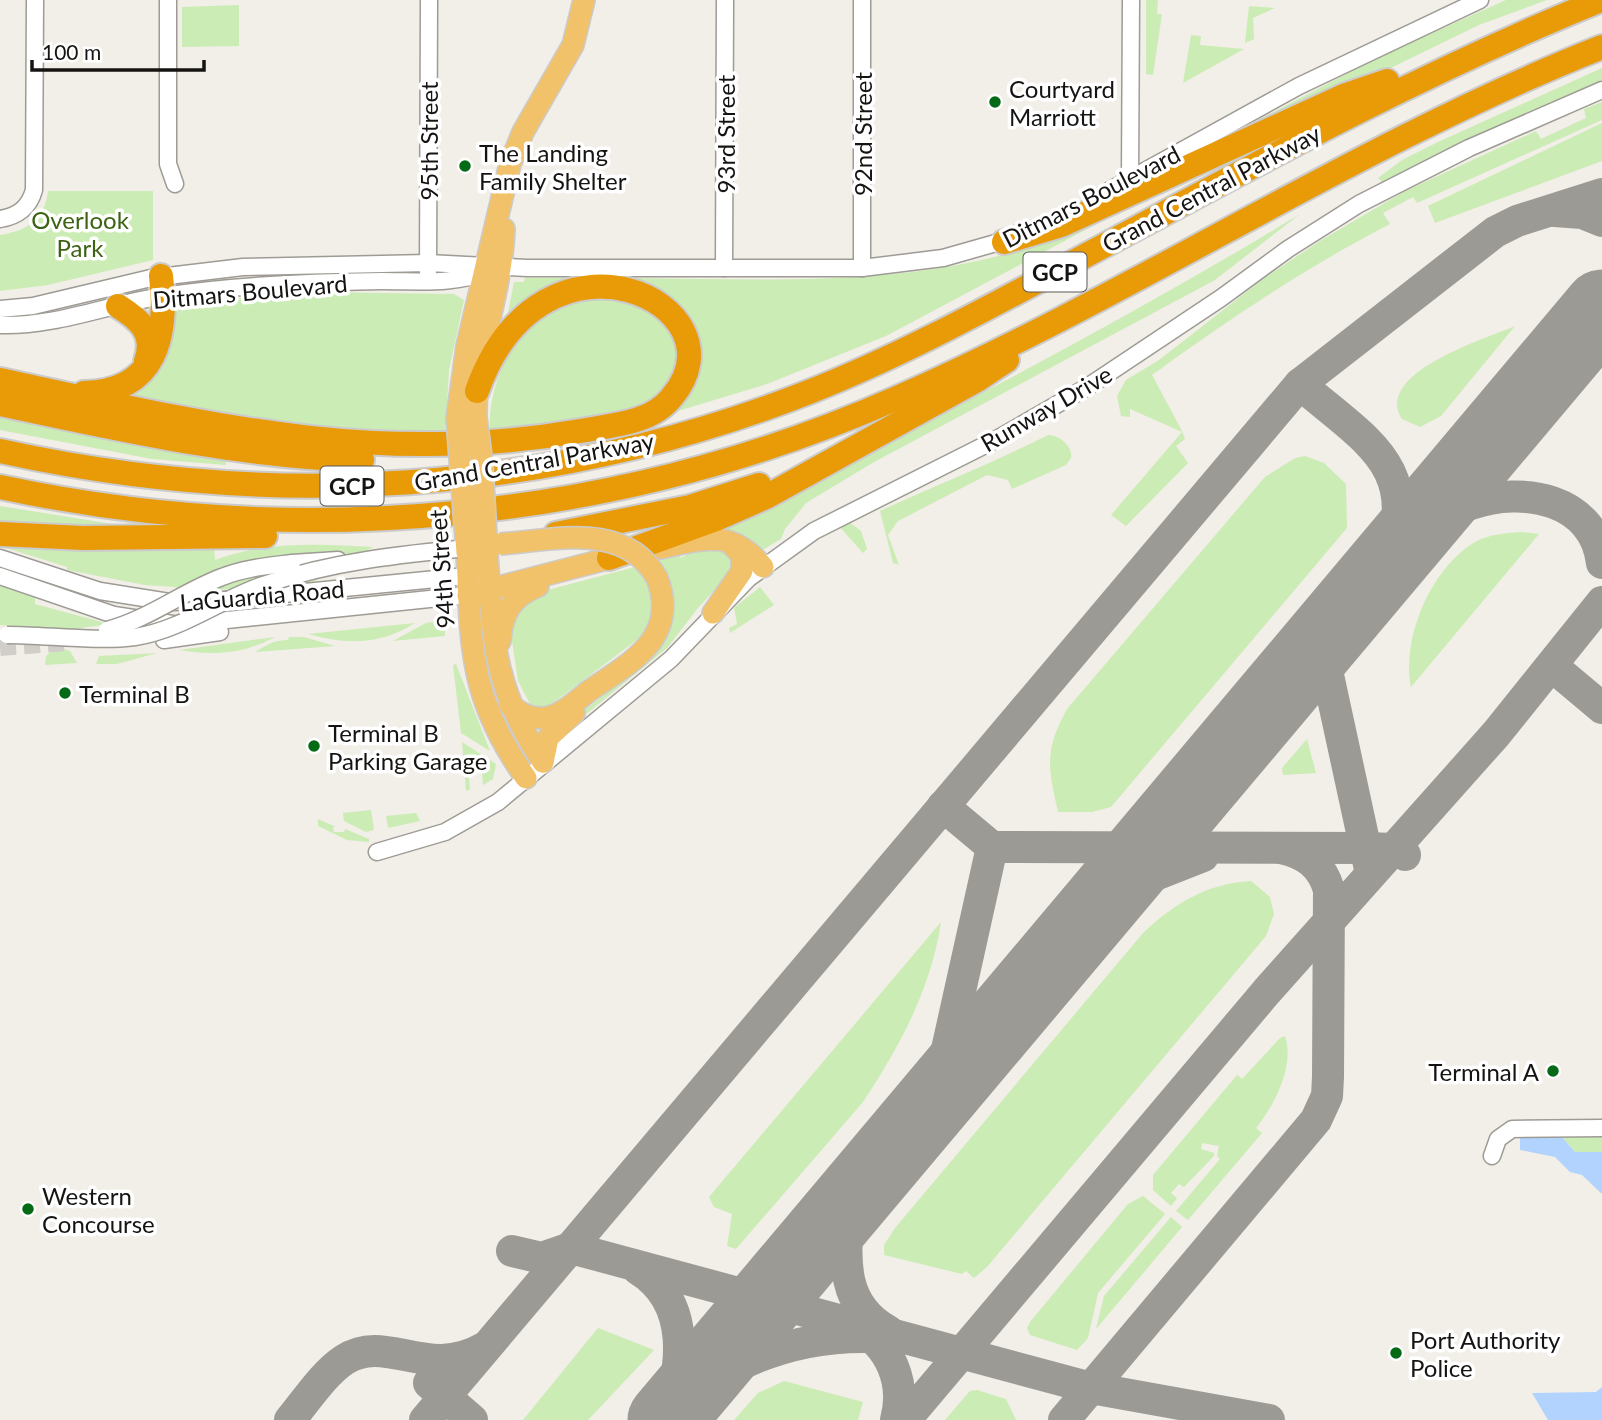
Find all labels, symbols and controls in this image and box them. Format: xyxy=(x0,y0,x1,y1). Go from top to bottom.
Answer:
scale bar xyxy=(32,28,203,72)
text: 100 m xyxy=(42,39,101,64)
street label: 92nd Street xyxy=(848,72,877,196)
street label: 93rd Street xyxy=(711,74,740,193)
place label: Courtyard Marriott xyxy=(1009,74,1115,131)
street label: 95th Street xyxy=(414,81,443,201)
marker: Courtyard Marriott xyxy=(987,94,1003,110)
street label: Grand Central Parkway xyxy=(1097,118,1326,258)
place label: The Landing Family Shelter xyxy=(479,138,627,195)
street label: Ditmars Boulevard xyxy=(997,139,1185,253)
marker: The Landing Family Shelter xyxy=(457,158,473,174)
park label: Overlook Park xyxy=(31,205,130,262)
road number: GCP xyxy=(1024,252,1086,292)
street label: Ditmars Boulevard xyxy=(151,268,349,314)
street label: Runway Drive xyxy=(975,359,1117,457)
street label: Grand Central Parkway xyxy=(412,426,657,496)
road number: GCP xyxy=(320,466,384,506)
street label: 94th Street xyxy=(422,508,460,629)
street label: LaGuardia Road xyxy=(178,573,346,617)
place label: Terminal B xyxy=(79,679,190,708)
marker: Terminal B xyxy=(57,685,73,701)
place label: Terminal B Parking Garage xyxy=(328,718,487,775)
marker: Terminal B Parking Garage xyxy=(306,738,322,754)
place label: Terminal A xyxy=(1428,1057,1540,1086)
marker: Terminal A xyxy=(1545,1063,1561,1079)
place label: Western Concourse xyxy=(42,1181,155,1238)
marker: Western Concourse xyxy=(20,1201,36,1217)
place label: Port Authority Police xyxy=(1410,1325,1561,1382)
marker: Port Authority Police xyxy=(1388,1345,1404,1361)

